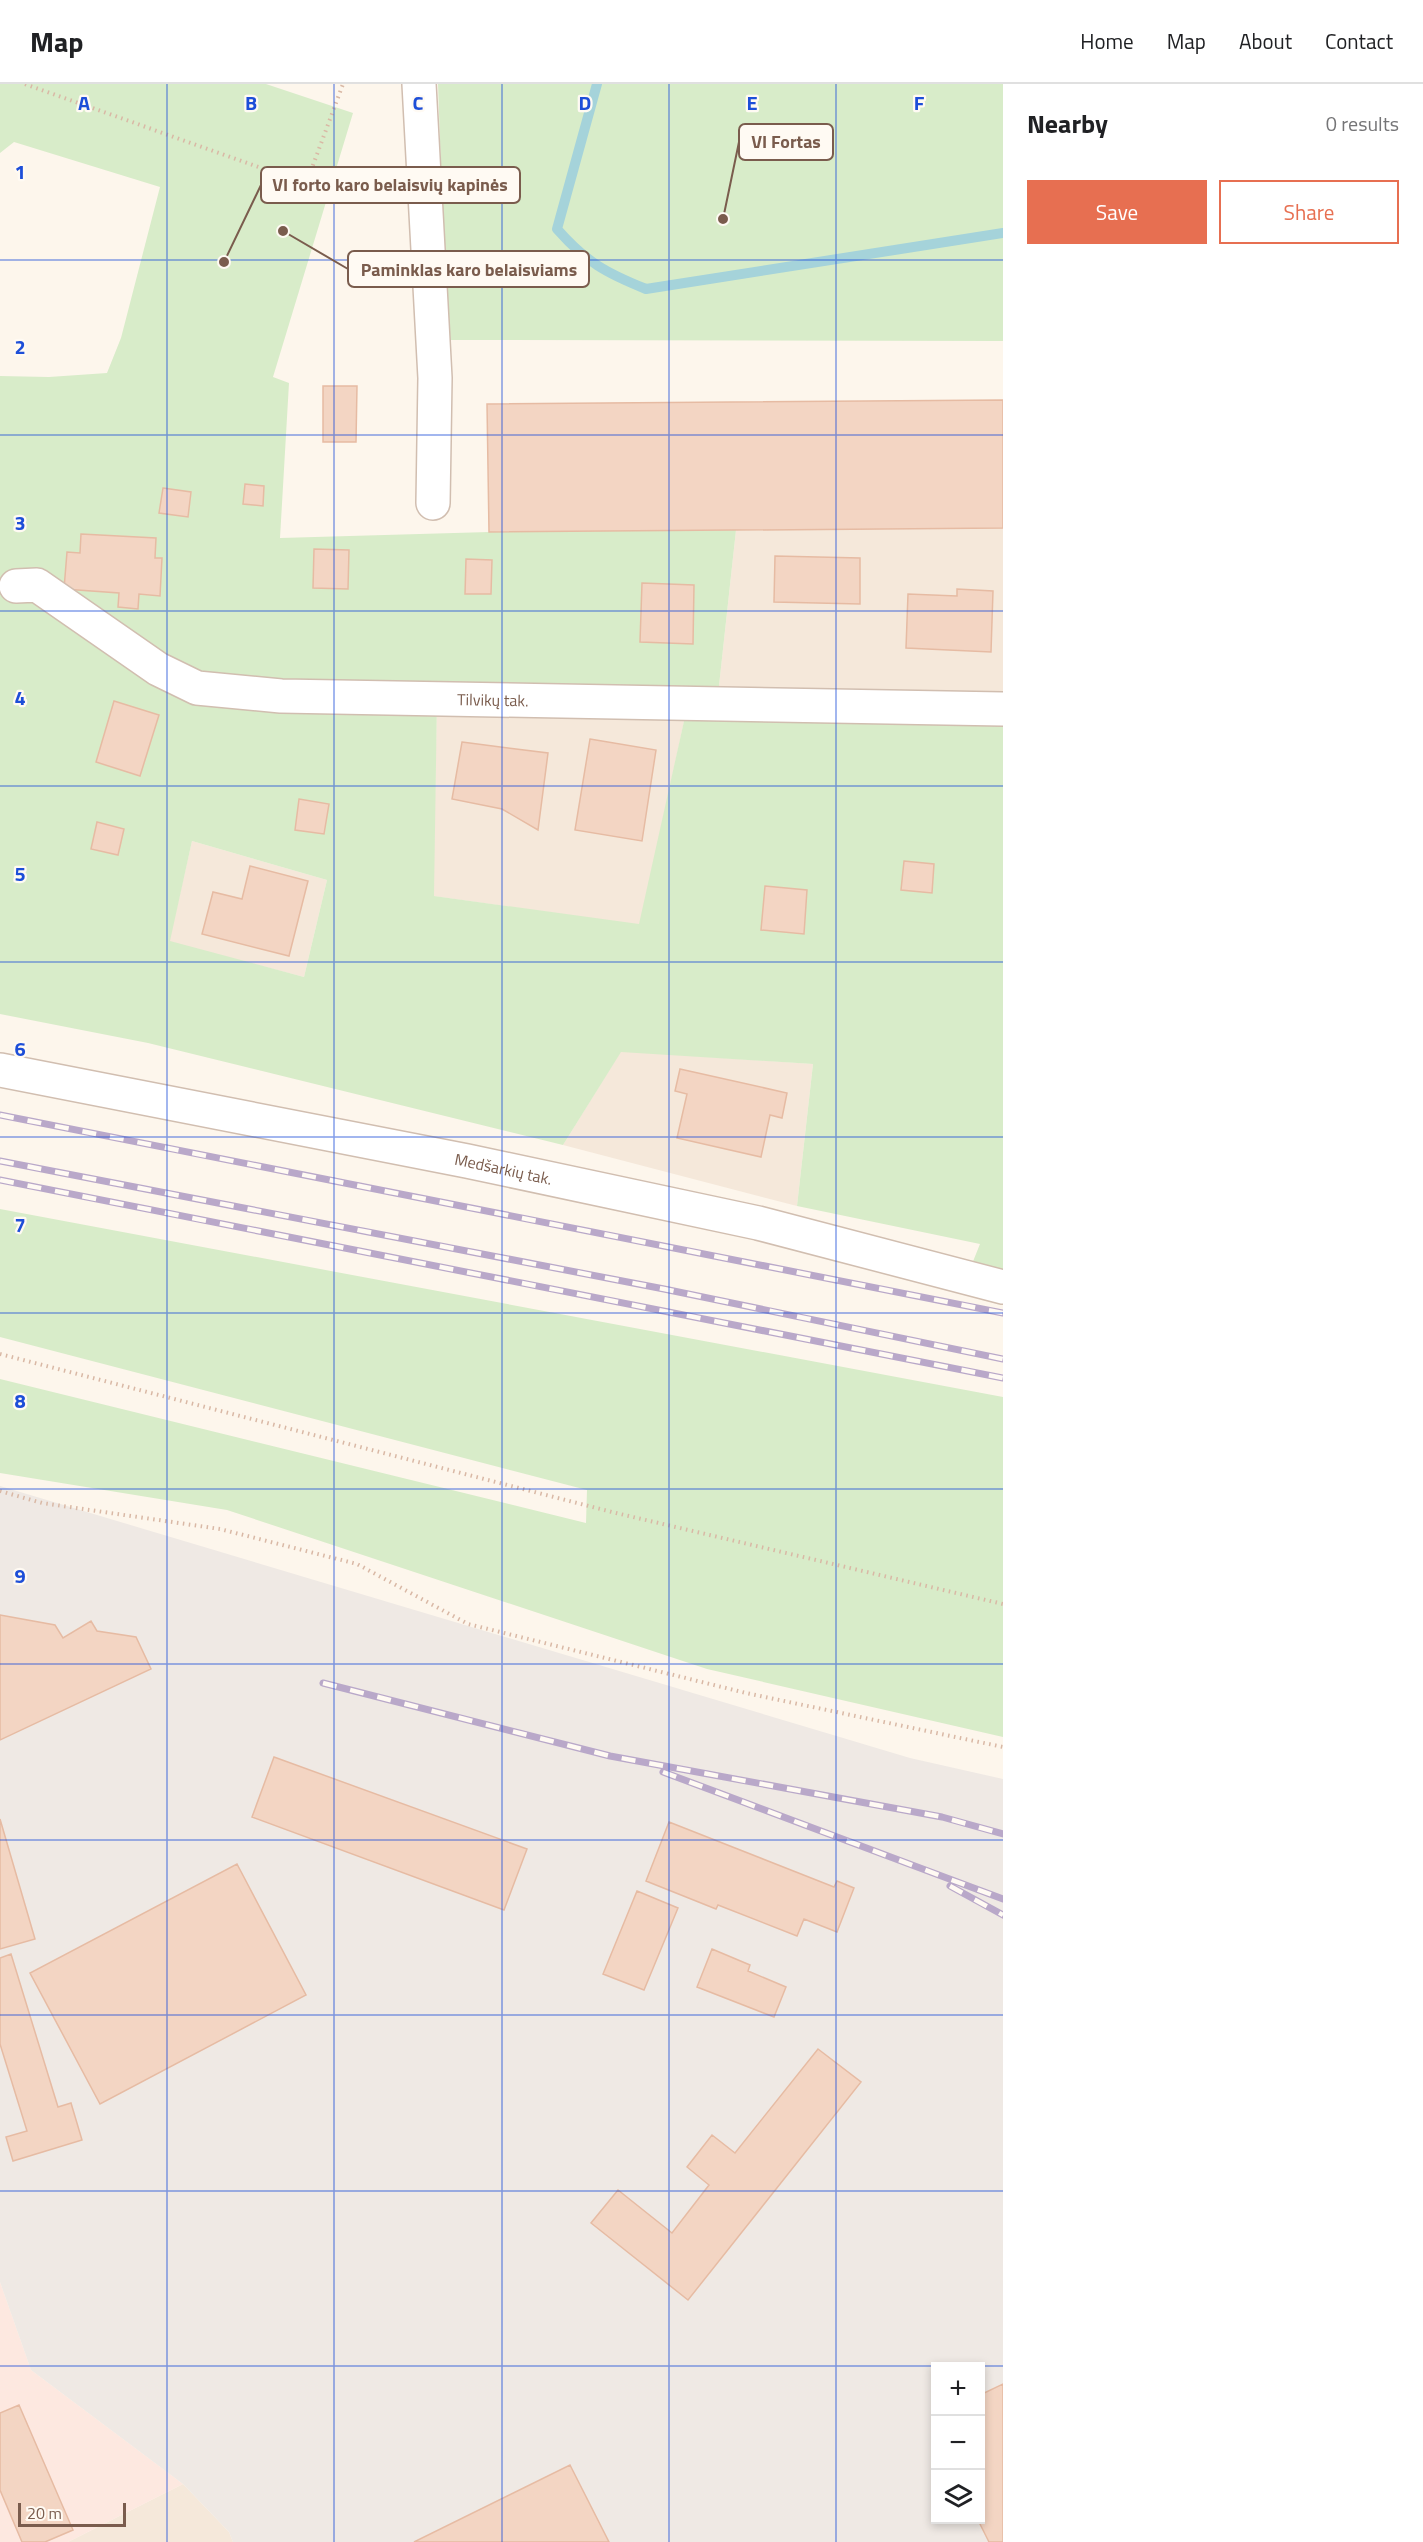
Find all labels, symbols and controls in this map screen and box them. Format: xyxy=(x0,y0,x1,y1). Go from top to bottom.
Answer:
text: Map xyxy=(30,20,84,63)
text: Home xyxy=(1080,25,1134,57)
text: Map xyxy=(1167,25,1206,57)
text: About xyxy=(1239,25,1292,57)
text: Contact xyxy=(1325,25,1393,57)
text: A xyxy=(78,87,90,118)
text: B xyxy=(245,87,257,118)
text: C xyxy=(413,87,424,118)
text: D xyxy=(579,87,591,118)
text: E xyxy=(746,87,758,118)
text: F xyxy=(914,87,925,118)
text: Nearby xyxy=(1027,104,1108,143)
text: 0 results xyxy=(1326,108,1399,139)
callout: VI Fortas xyxy=(739,124,833,160)
text: VI Fortas xyxy=(751,128,821,155)
text: 1 xyxy=(14,156,26,187)
callout: VI forto karo belaisvių kapinės xyxy=(261,167,520,203)
text: VI forto karo belaisvių kapinės xyxy=(272,171,508,198)
button: Save xyxy=(1027,180,1207,244)
button: Share xyxy=(1219,180,1399,244)
callout: Paminklas karo belaisviams xyxy=(348,251,589,287)
text: Paminklas karo belaisviams xyxy=(361,256,577,283)
text: 2 xyxy=(14,331,26,362)
text: 3 xyxy=(14,507,26,538)
text: 4 xyxy=(14,682,26,713)
street label: Tilvikų tak. xyxy=(457,687,529,712)
text: 5 xyxy=(14,858,26,889)
text: 6 xyxy=(14,1033,26,1064)
street label: Medšarkių tak. xyxy=(453,1147,554,1191)
text: 7 xyxy=(14,1209,26,1240)
text: 8 xyxy=(14,1385,26,1416)
text: 9 xyxy=(14,1560,26,1591)
map controls xyxy=(931,2362,985,2524)
button: + xyxy=(931,2362,985,2416)
button: − xyxy=(931,2416,985,2470)
button: layers xyxy=(931,2470,985,2524)
scale bar xyxy=(18,2500,126,2528)
text: 20 m xyxy=(27,2501,62,2525)

